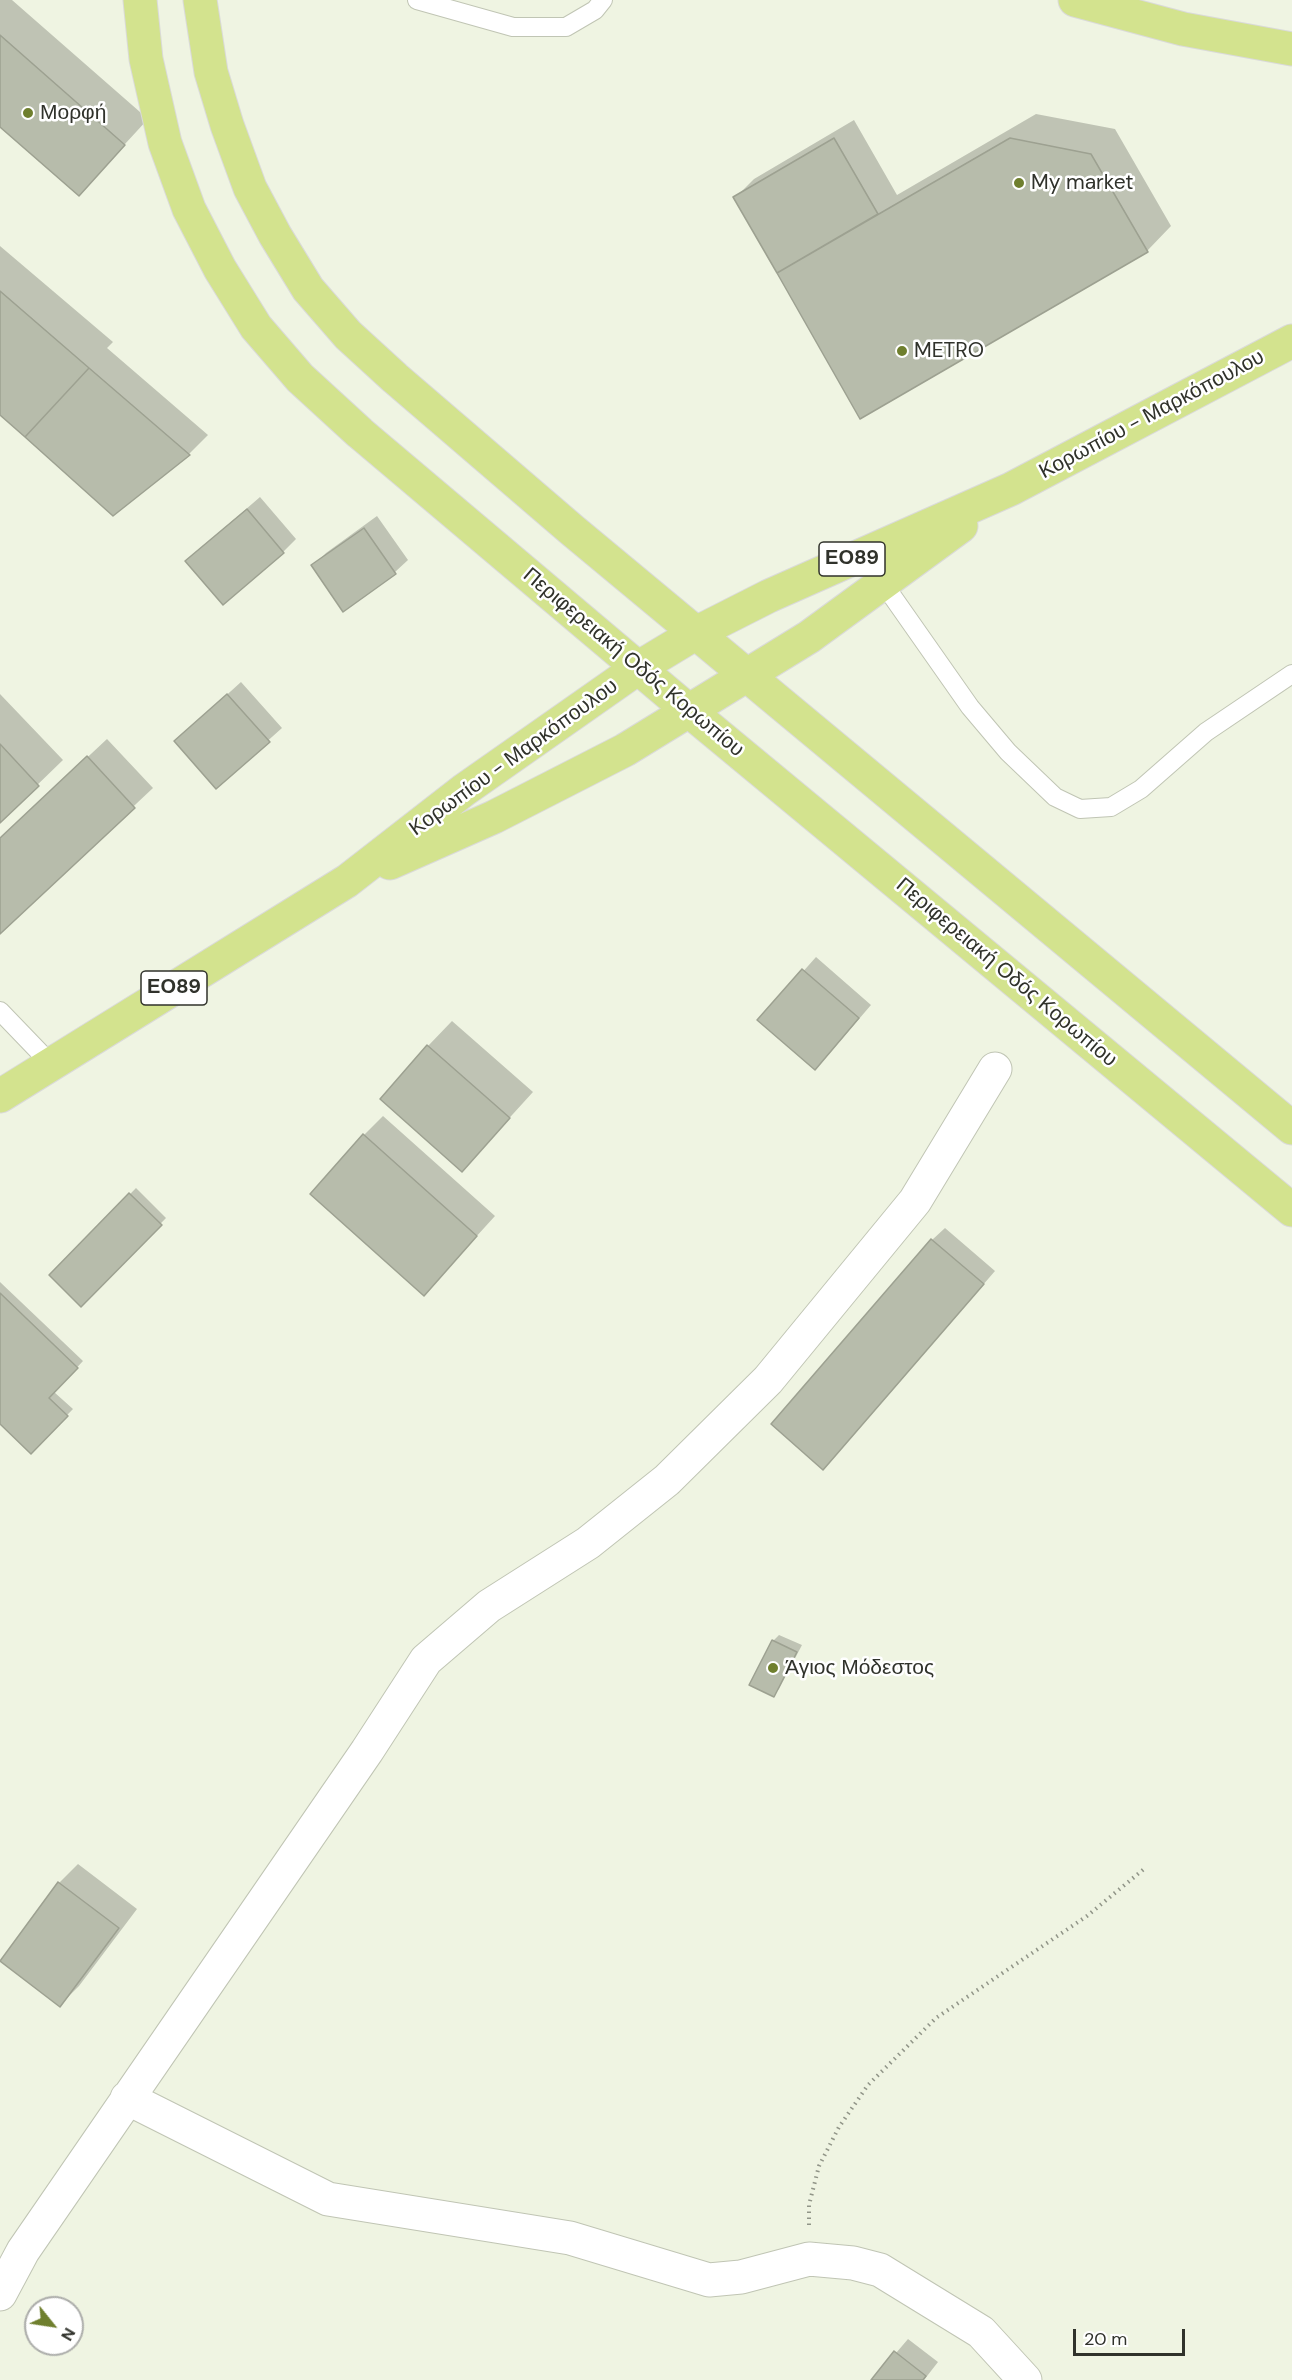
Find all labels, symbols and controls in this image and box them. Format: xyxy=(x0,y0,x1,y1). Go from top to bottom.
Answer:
place label: Μορφή xyxy=(40,100,106,126)
marker: Μορφή xyxy=(21,106,35,120)
place label: My market xyxy=(1031,170,1133,196)
marker: My market xyxy=(1012,176,1026,190)
place label: METRO xyxy=(914,338,984,364)
marker: METRO xyxy=(895,344,909,358)
street label: Κορωπίου - Μαρκόπουλου xyxy=(1035,345,1269,485)
road number: ΕΟ89 xyxy=(819,542,885,576)
street label: Περιφερειακή Οδός Κορωπίου xyxy=(517,563,749,763)
street label: Κορωπίου - Μαρκόπουλου xyxy=(405,674,623,842)
street label: Περιφερειακή Οδός Κορωπίου xyxy=(890,873,1122,1073)
road number: ΕΟ89 xyxy=(141,971,207,1005)
place label: Άγιος Μόδεστος xyxy=(785,1655,934,1681)
marker: Άγιος Μόδεστος xyxy=(766,1661,780,1675)
north arrow xyxy=(24,2296,84,2356)
scale bar xyxy=(1076,2317,1188,2355)
text: N xyxy=(56,2324,80,2345)
text: 20 m xyxy=(1084,2327,1127,2351)

